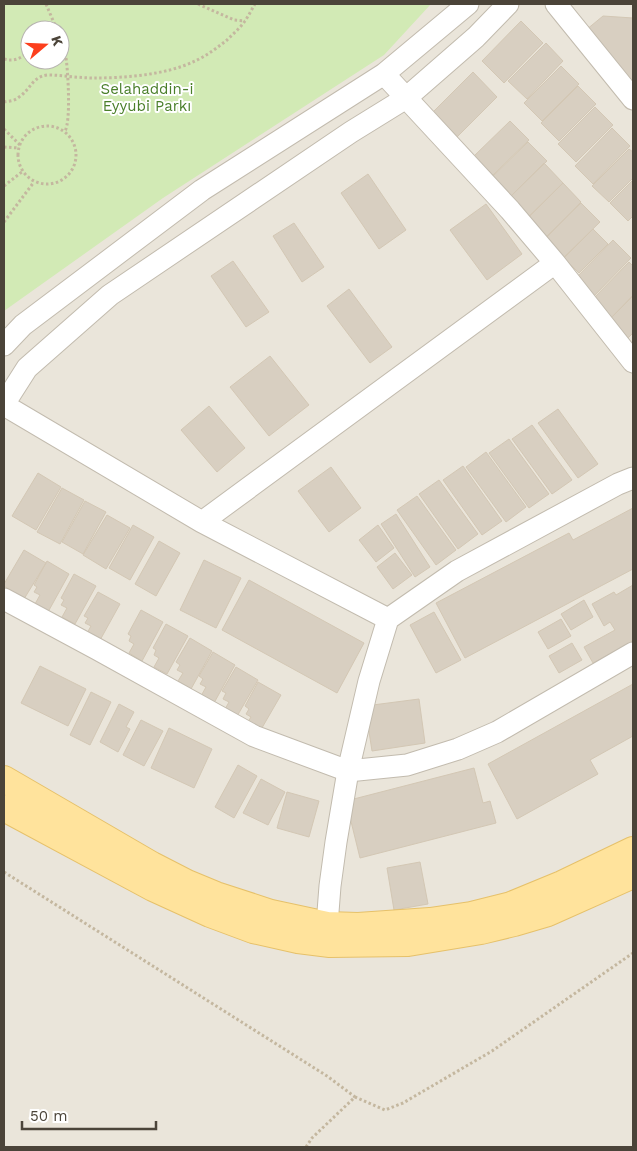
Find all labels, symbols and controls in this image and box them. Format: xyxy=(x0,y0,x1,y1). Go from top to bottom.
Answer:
north arrow xyxy=(20,20,70,70)
text: K xyxy=(48,34,67,48)
park label: Selahaddin-i Eyyubi Parkı xyxy=(101,80,193,115)
scale bar xyxy=(22,1098,156,1130)
text: 50 m xyxy=(30,1107,67,1125)

